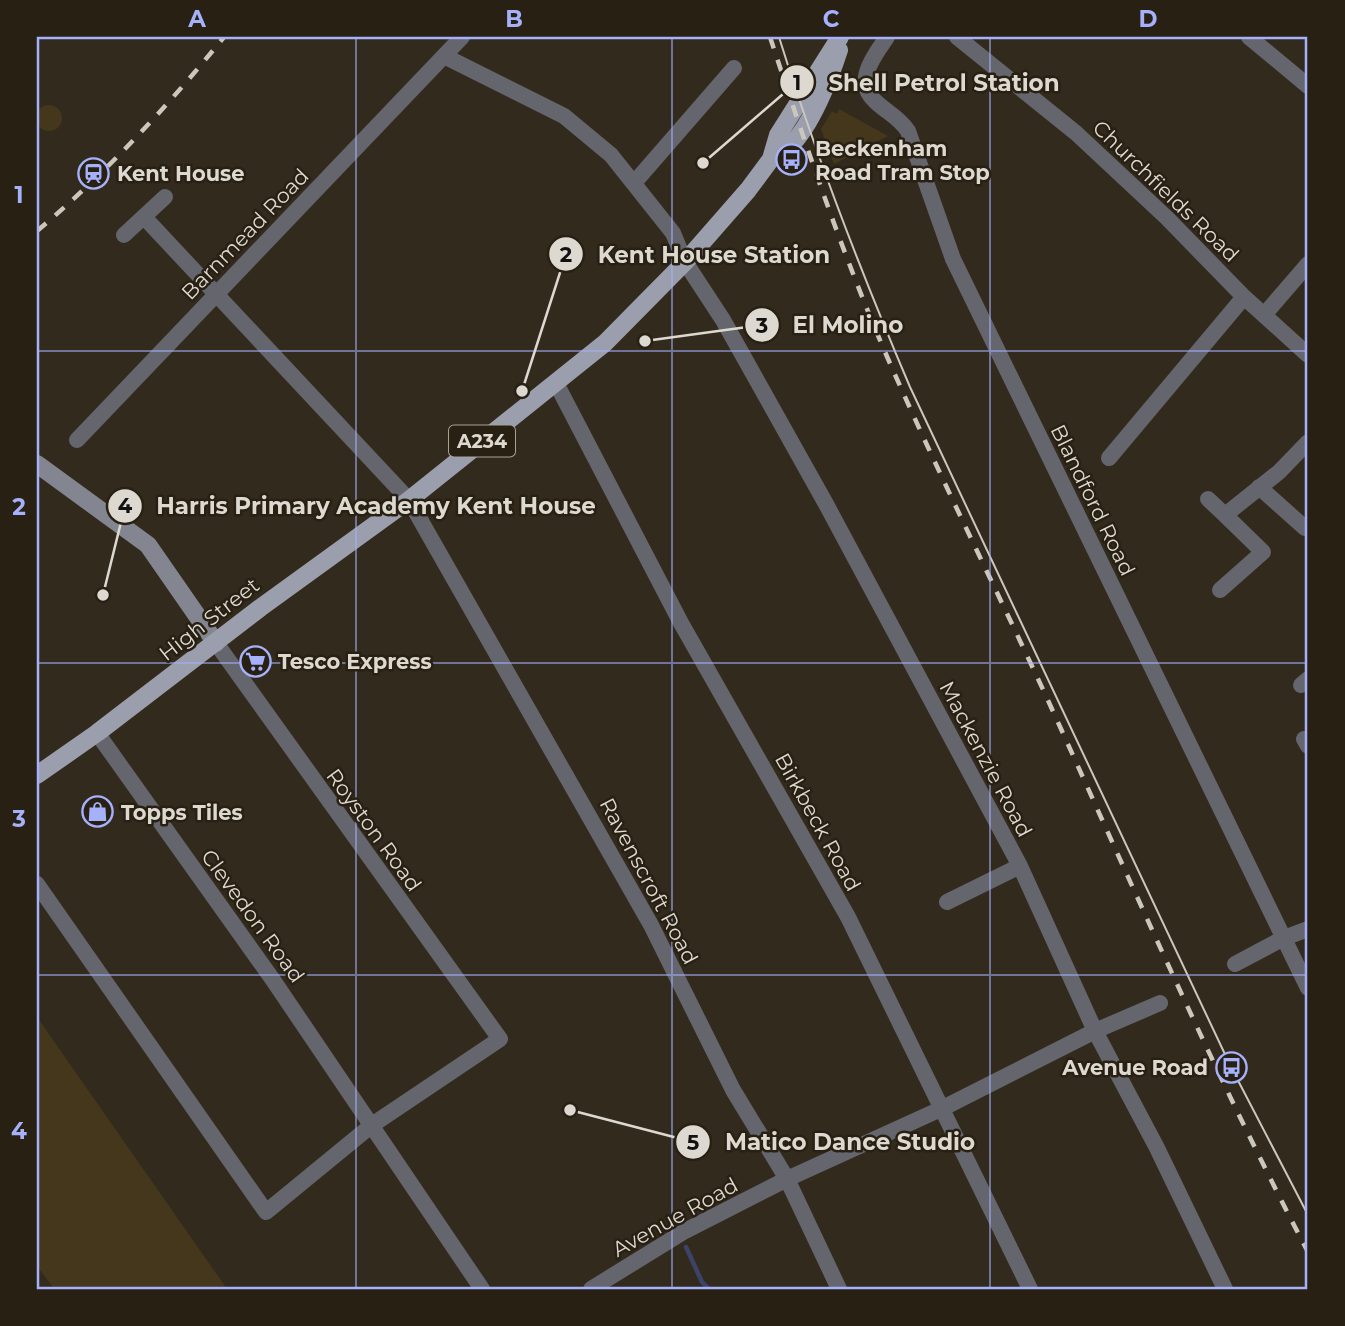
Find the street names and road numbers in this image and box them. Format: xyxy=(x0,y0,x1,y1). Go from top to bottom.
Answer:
street label: Churchfields Road xyxy=(1088,115,1244,267)
street label: Barnmead Road xyxy=(176,163,314,305)
street label: Blandford Road xyxy=(1046,420,1140,580)
road number: A234 xyxy=(449,426,515,456)
street label: High Street xyxy=(154,572,264,666)
street label: Mackenzie Road xyxy=(934,677,1038,841)
street label: Birkbeck Road xyxy=(770,749,866,895)
street label: Royston Road xyxy=(321,764,427,896)
street label: Ravenscroft Road xyxy=(595,794,703,968)
street label: Clevedon Road xyxy=(196,844,310,988)
street label: Avenue Road xyxy=(608,1172,742,1262)

